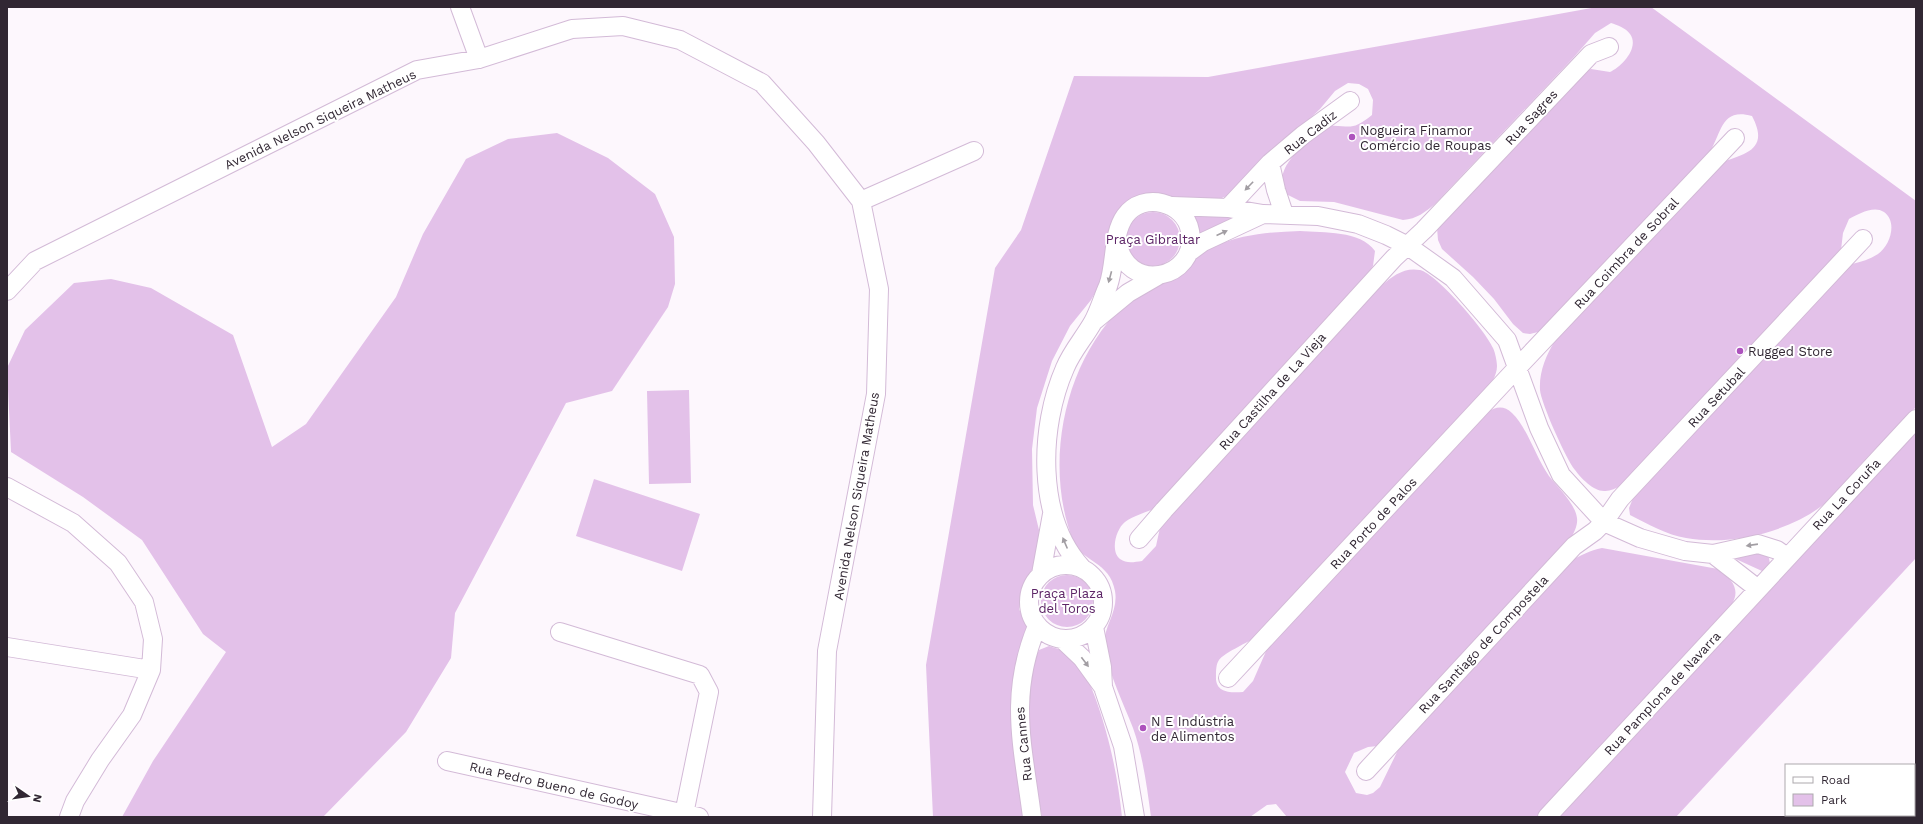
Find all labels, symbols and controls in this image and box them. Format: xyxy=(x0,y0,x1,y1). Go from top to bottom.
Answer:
street label: Avenida Nelson Siqueira Matheus xyxy=(222,66,418,172)
street label: Rua Sagres xyxy=(1502,87,1561,148)
street label: Rua Cadiz xyxy=(1281,107,1340,158)
place label: Nogueira Finamor Comércio de Roupas xyxy=(1360,123,1492,153)
marker: Nogueira Finamor Comércio de Roupas xyxy=(1347,132,1357,142)
one-way arrow xyxy=(1245,181,1254,191)
street label: Rua Coimbra de Sobral xyxy=(1571,195,1682,312)
one-way arrow xyxy=(1216,230,1227,236)
park label: Praça Gibraltar xyxy=(1106,232,1200,247)
one-way arrow xyxy=(1107,271,1113,283)
street label: Rua Castilha de La Vieja xyxy=(1216,329,1329,453)
place label: Rugged Store xyxy=(1748,344,1833,359)
marker: Rugged Store xyxy=(1735,346,1745,356)
street label: Rua Setubal xyxy=(1685,364,1748,430)
street label: Avenida Nelson Siqueira Matheus xyxy=(831,391,882,601)
street label: Rua La Coruña xyxy=(1809,455,1884,533)
street label: Rua Porto de Palos xyxy=(1327,474,1420,572)
one-way arrow xyxy=(1062,537,1068,548)
one-way arrow xyxy=(1746,542,1758,548)
street label: Rua Santiago de Compostela xyxy=(1415,572,1552,716)
park label: Praça Plaza del Toros xyxy=(1031,586,1104,616)
street label: Rua Pamplona de Navarra xyxy=(1601,628,1724,758)
one-way arrow xyxy=(1080,656,1089,667)
street label: Rua Cannes xyxy=(1012,706,1035,782)
place label: N E Indústria de Alimentos xyxy=(1151,714,1235,744)
marker: N E Indústria de Alimentos xyxy=(1138,723,1148,733)
street label: Rua Pedro Bueno de Godoy xyxy=(468,759,640,812)
legend xyxy=(1785,764,1915,816)
text: Road xyxy=(1821,773,1850,787)
north arrow xyxy=(8,776,48,816)
text: N xyxy=(30,793,45,804)
text: Park xyxy=(1821,793,1847,807)

